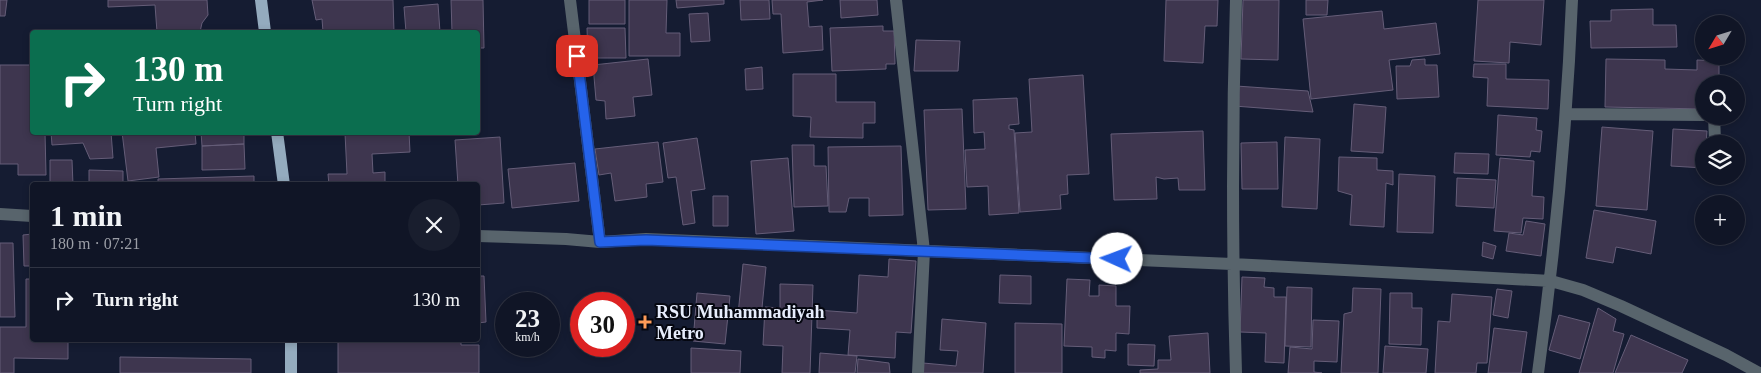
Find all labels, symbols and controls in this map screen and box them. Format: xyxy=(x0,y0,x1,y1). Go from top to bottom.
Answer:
north arrow xyxy=(1695,15,1745,65)
map controls xyxy=(1695,15,1745,245)
pin xyxy=(556,35,598,77)
icon: arrive xyxy=(563,42,591,70)
icon: right xyxy=(50,50,115,115)
text: 130 m xyxy=(133,50,223,89)
button: search xyxy=(1695,75,1745,125)
text: Turn right xyxy=(133,91,222,116)
button: layers xyxy=(1695,135,1745,185)
button: + xyxy=(1695,195,1745,245)
text: 1 min xyxy=(50,199,123,232)
button: close xyxy=(408,199,460,251)
position arrow xyxy=(1090,232,1142,284)
text: 180 m · 07:21 xyxy=(50,235,140,252)
icon: right xyxy=(50,286,78,314)
text: Turn right xyxy=(93,289,178,310)
text: 130 m xyxy=(412,289,460,310)
speed limit sign: 30 xyxy=(570,292,635,357)
place label: RSU Muhammadiyah Metro xyxy=(656,302,825,343)
text: 23 xyxy=(515,305,540,332)
marker: RSU Muhammadiyah Metro xyxy=(638,315,652,329)
text: km/h xyxy=(515,330,540,344)

